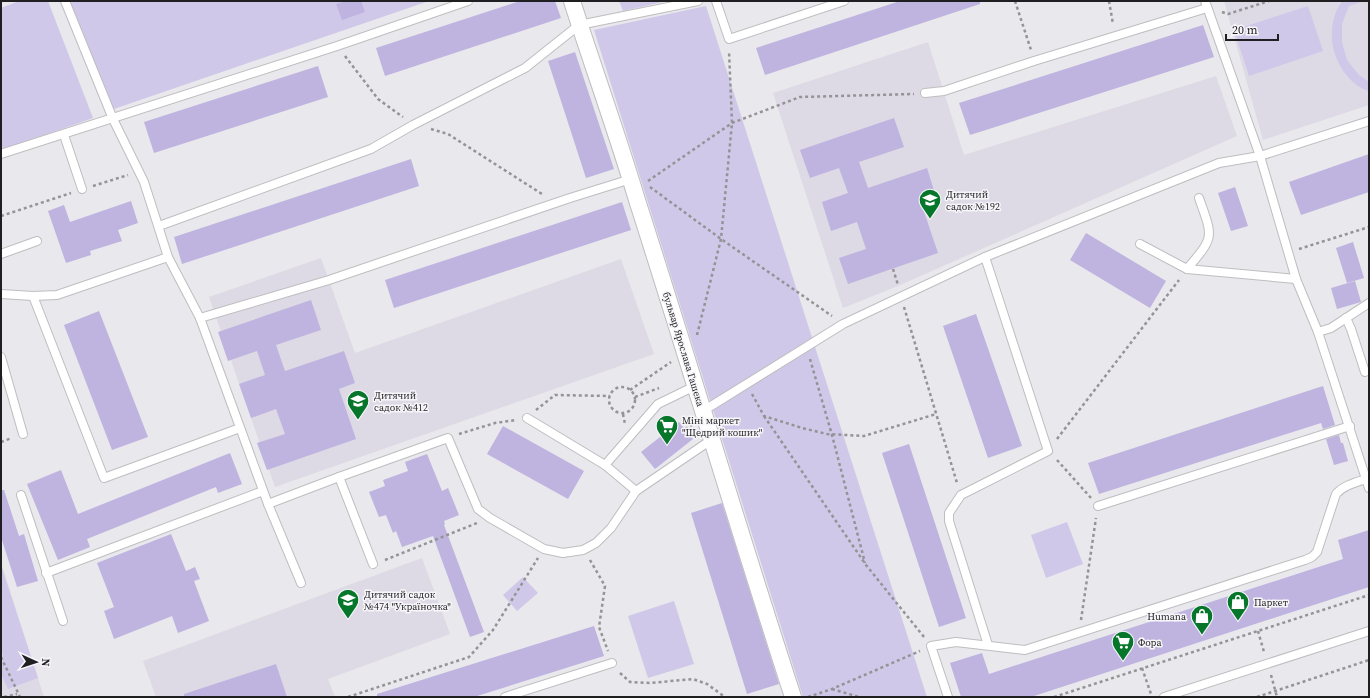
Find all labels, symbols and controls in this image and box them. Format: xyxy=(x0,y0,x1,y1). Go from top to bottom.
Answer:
scale bar xyxy=(1226,16,1278,42)
text: 20 m xyxy=(1232,22,1258,38)
school or university icon: Дитячий садок №192 xyxy=(917,187,943,220)
place label: Дитячий садок №192 xyxy=(946,188,1000,213)
street label: бульвар Ярослава Гашека xyxy=(660,290,707,409)
school or university icon: Дитячий садок №412 xyxy=(345,388,371,421)
place label: Дитячий садок №412 xyxy=(374,389,428,414)
supermarket icon: Міні маркет "Щедрий кошик" xyxy=(654,413,680,446)
place label: Міні маркет "Щедрий кошик" xyxy=(682,414,763,439)
school or university icon: Дитячий садок №474 "Україночка" xyxy=(335,587,361,620)
place label: Дитячий садок №474 "Україночка" xyxy=(364,588,451,613)
shop icon: Паркет xyxy=(1225,589,1251,622)
place label: Паркет xyxy=(1254,596,1289,609)
shop icon: Humana xyxy=(1189,603,1215,636)
place label: Humana xyxy=(1147,610,1187,623)
supermarket icon: Фора xyxy=(1110,629,1136,662)
place label: Фора xyxy=(1138,636,1162,649)
north arrow xyxy=(16,642,56,682)
text: N xyxy=(38,658,53,667)

